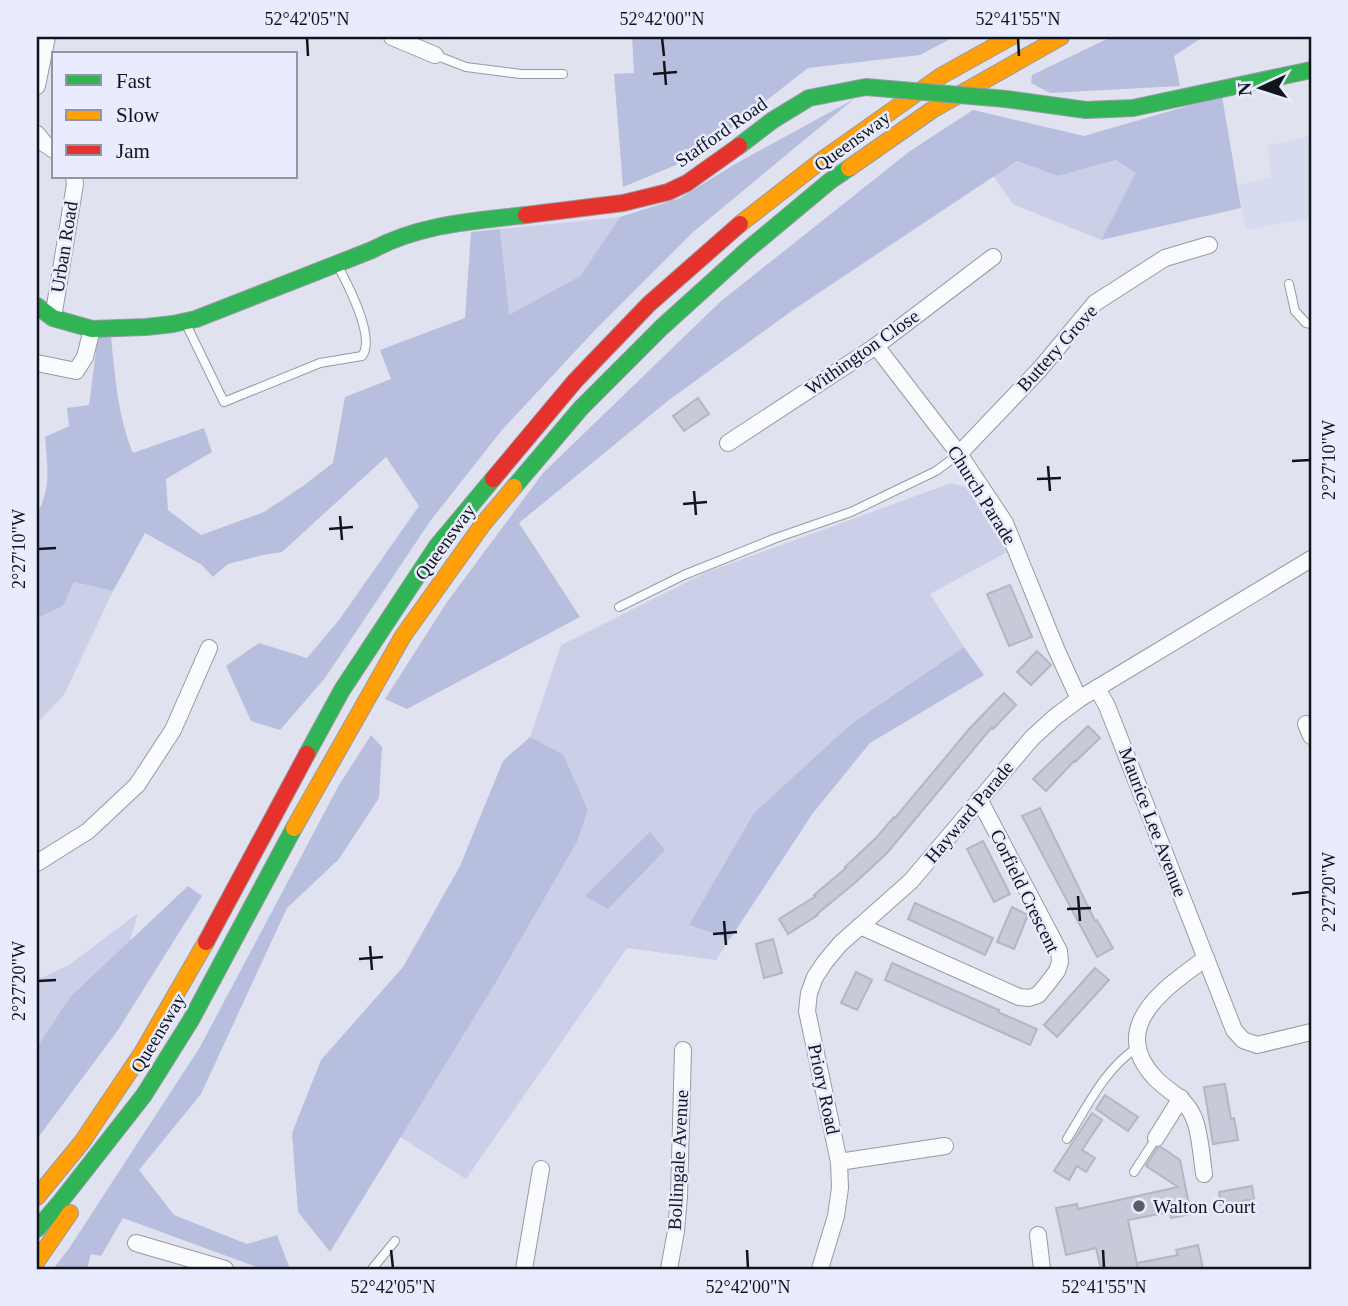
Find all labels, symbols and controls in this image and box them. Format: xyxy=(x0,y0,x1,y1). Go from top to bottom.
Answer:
text: 52°42'05"N xyxy=(265,9,349,29)
text: 52°42'00"N xyxy=(620,9,704,29)
text: 52°41'55"N xyxy=(976,9,1060,29)
legend xyxy=(52,52,298,178)
north arrow xyxy=(1226,52,1296,122)
text: Fast xyxy=(116,69,151,93)
text: N xyxy=(1234,81,1255,97)
street label: Stafford Road xyxy=(671,92,771,171)
text: Slow xyxy=(116,103,160,127)
street label: Queensway xyxy=(810,106,894,176)
text: Jam xyxy=(116,139,150,163)
street label: Urban Road xyxy=(46,199,82,294)
street label: Buttery Grove xyxy=(1013,300,1101,396)
street label: Withington Close xyxy=(801,305,923,399)
text: 2°27'10"W xyxy=(1319,420,1339,500)
street label: Church Parade xyxy=(943,442,1021,548)
street label: Queensway xyxy=(410,500,480,584)
text: 2°27'10"W xyxy=(9,509,29,589)
street label: Maurice Lee Avenue xyxy=(1115,745,1191,899)
street label: Hayward Parade xyxy=(920,757,1018,867)
street label: Corfield Crescent xyxy=(986,826,1064,957)
text: 2°27'20"W xyxy=(1319,852,1339,932)
text: 2°27'20"W xyxy=(9,941,29,1021)
street label: Queensway xyxy=(126,989,190,1076)
street label: Priory Road xyxy=(804,1042,844,1137)
street label: Bollingale Avenue xyxy=(664,1089,692,1231)
place label: Walton Court xyxy=(1153,1196,1256,1217)
marker: Walton Court xyxy=(1131,1198,1147,1214)
text: 52°42'05"N xyxy=(351,1277,435,1297)
text: 52°42'00"N xyxy=(706,1277,790,1297)
text: 52°41'55"N xyxy=(1062,1277,1146,1297)

